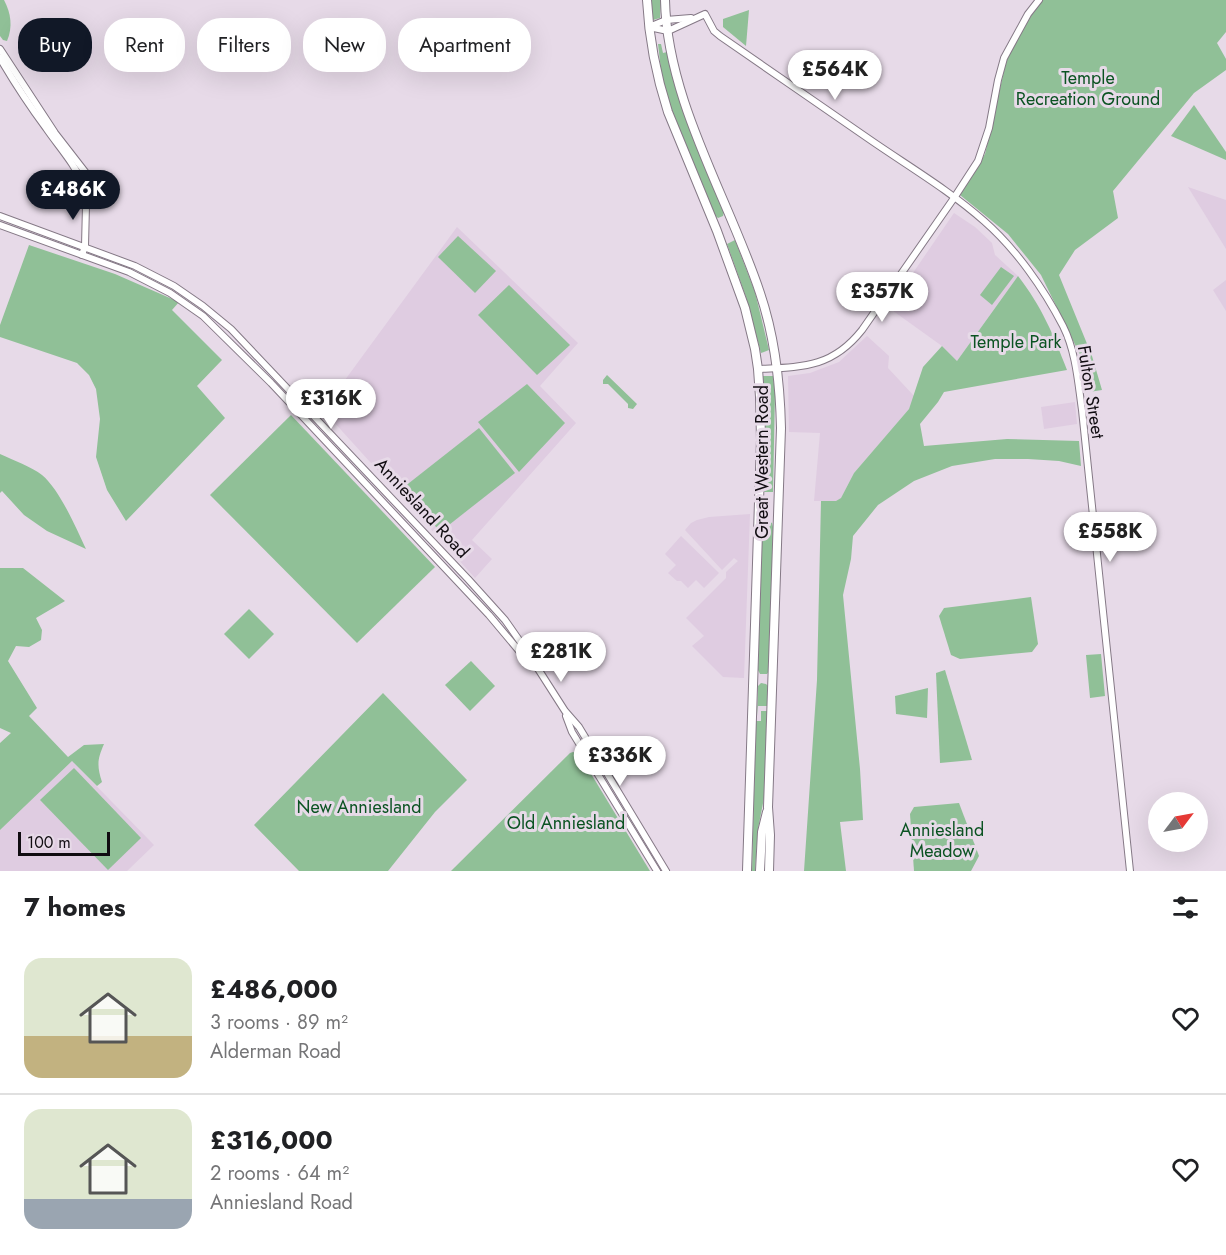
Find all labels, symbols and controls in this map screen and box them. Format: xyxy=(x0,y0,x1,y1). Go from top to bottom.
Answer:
chip: Buy xyxy=(18,18,92,72)
chip: Rent xyxy=(104,18,185,72)
chip: Filters xyxy=(197,18,291,72)
chip: New xyxy=(303,18,386,72)
chip: Apartment xyxy=(398,18,531,72)
pin: £564K xyxy=(793,50,877,101)
text: £564K xyxy=(802,55,868,84)
park label: Temple Recreation Ground xyxy=(1016,65,1160,112)
pin: £486K xyxy=(31,170,115,221)
text: £486K xyxy=(40,175,106,204)
pin: £357K xyxy=(840,272,924,323)
text: £357K xyxy=(850,277,914,306)
park label: Temple Park xyxy=(970,329,1062,355)
street label: Fulton Street xyxy=(1071,343,1111,441)
pin: £316K xyxy=(289,379,373,430)
text: £316K xyxy=(300,384,362,413)
street label: Great Western Road xyxy=(749,385,775,539)
street label: Anniesland Road xyxy=(369,452,475,564)
pin: £558K xyxy=(1068,512,1152,563)
text: £558K xyxy=(1078,517,1142,546)
pin: £281K xyxy=(519,632,603,683)
text: £281K xyxy=(530,637,592,666)
pin: £336K xyxy=(578,736,662,787)
text: £336K xyxy=(588,741,652,770)
north arrow xyxy=(1148,792,1208,852)
map controls xyxy=(1148,792,1208,852)
park label: New Anniesland xyxy=(296,794,422,820)
park label: Old Anniesland xyxy=(507,810,625,836)
park label: Anniesland Meadow xyxy=(900,817,984,864)
scale bar xyxy=(18,829,110,856)
text: 100 m xyxy=(27,831,71,854)
text: 7 homes xyxy=(24,888,126,926)
icon: filters xyxy=(1169,891,1202,924)
text: £486,000 xyxy=(210,970,338,1008)
icon: home xyxy=(72,982,144,1054)
icon: heart xyxy=(1169,1002,1202,1035)
text: 3 rooms · 89 m² xyxy=(210,1008,348,1037)
text: Alderman Road xyxy=(210,1037,341,1066)
text: £316,000 xyxy=(210,1121,333,1159)
icon: home xyxy=(72,1133,144,1205)
icon: heart xyxy=(1169,1153,1202,1186)
text: 2 rooms · 64 m² xyxy=(210,1159,349,1188)
text: Anniesland Road xyxy=(210,1188,353,1217)

